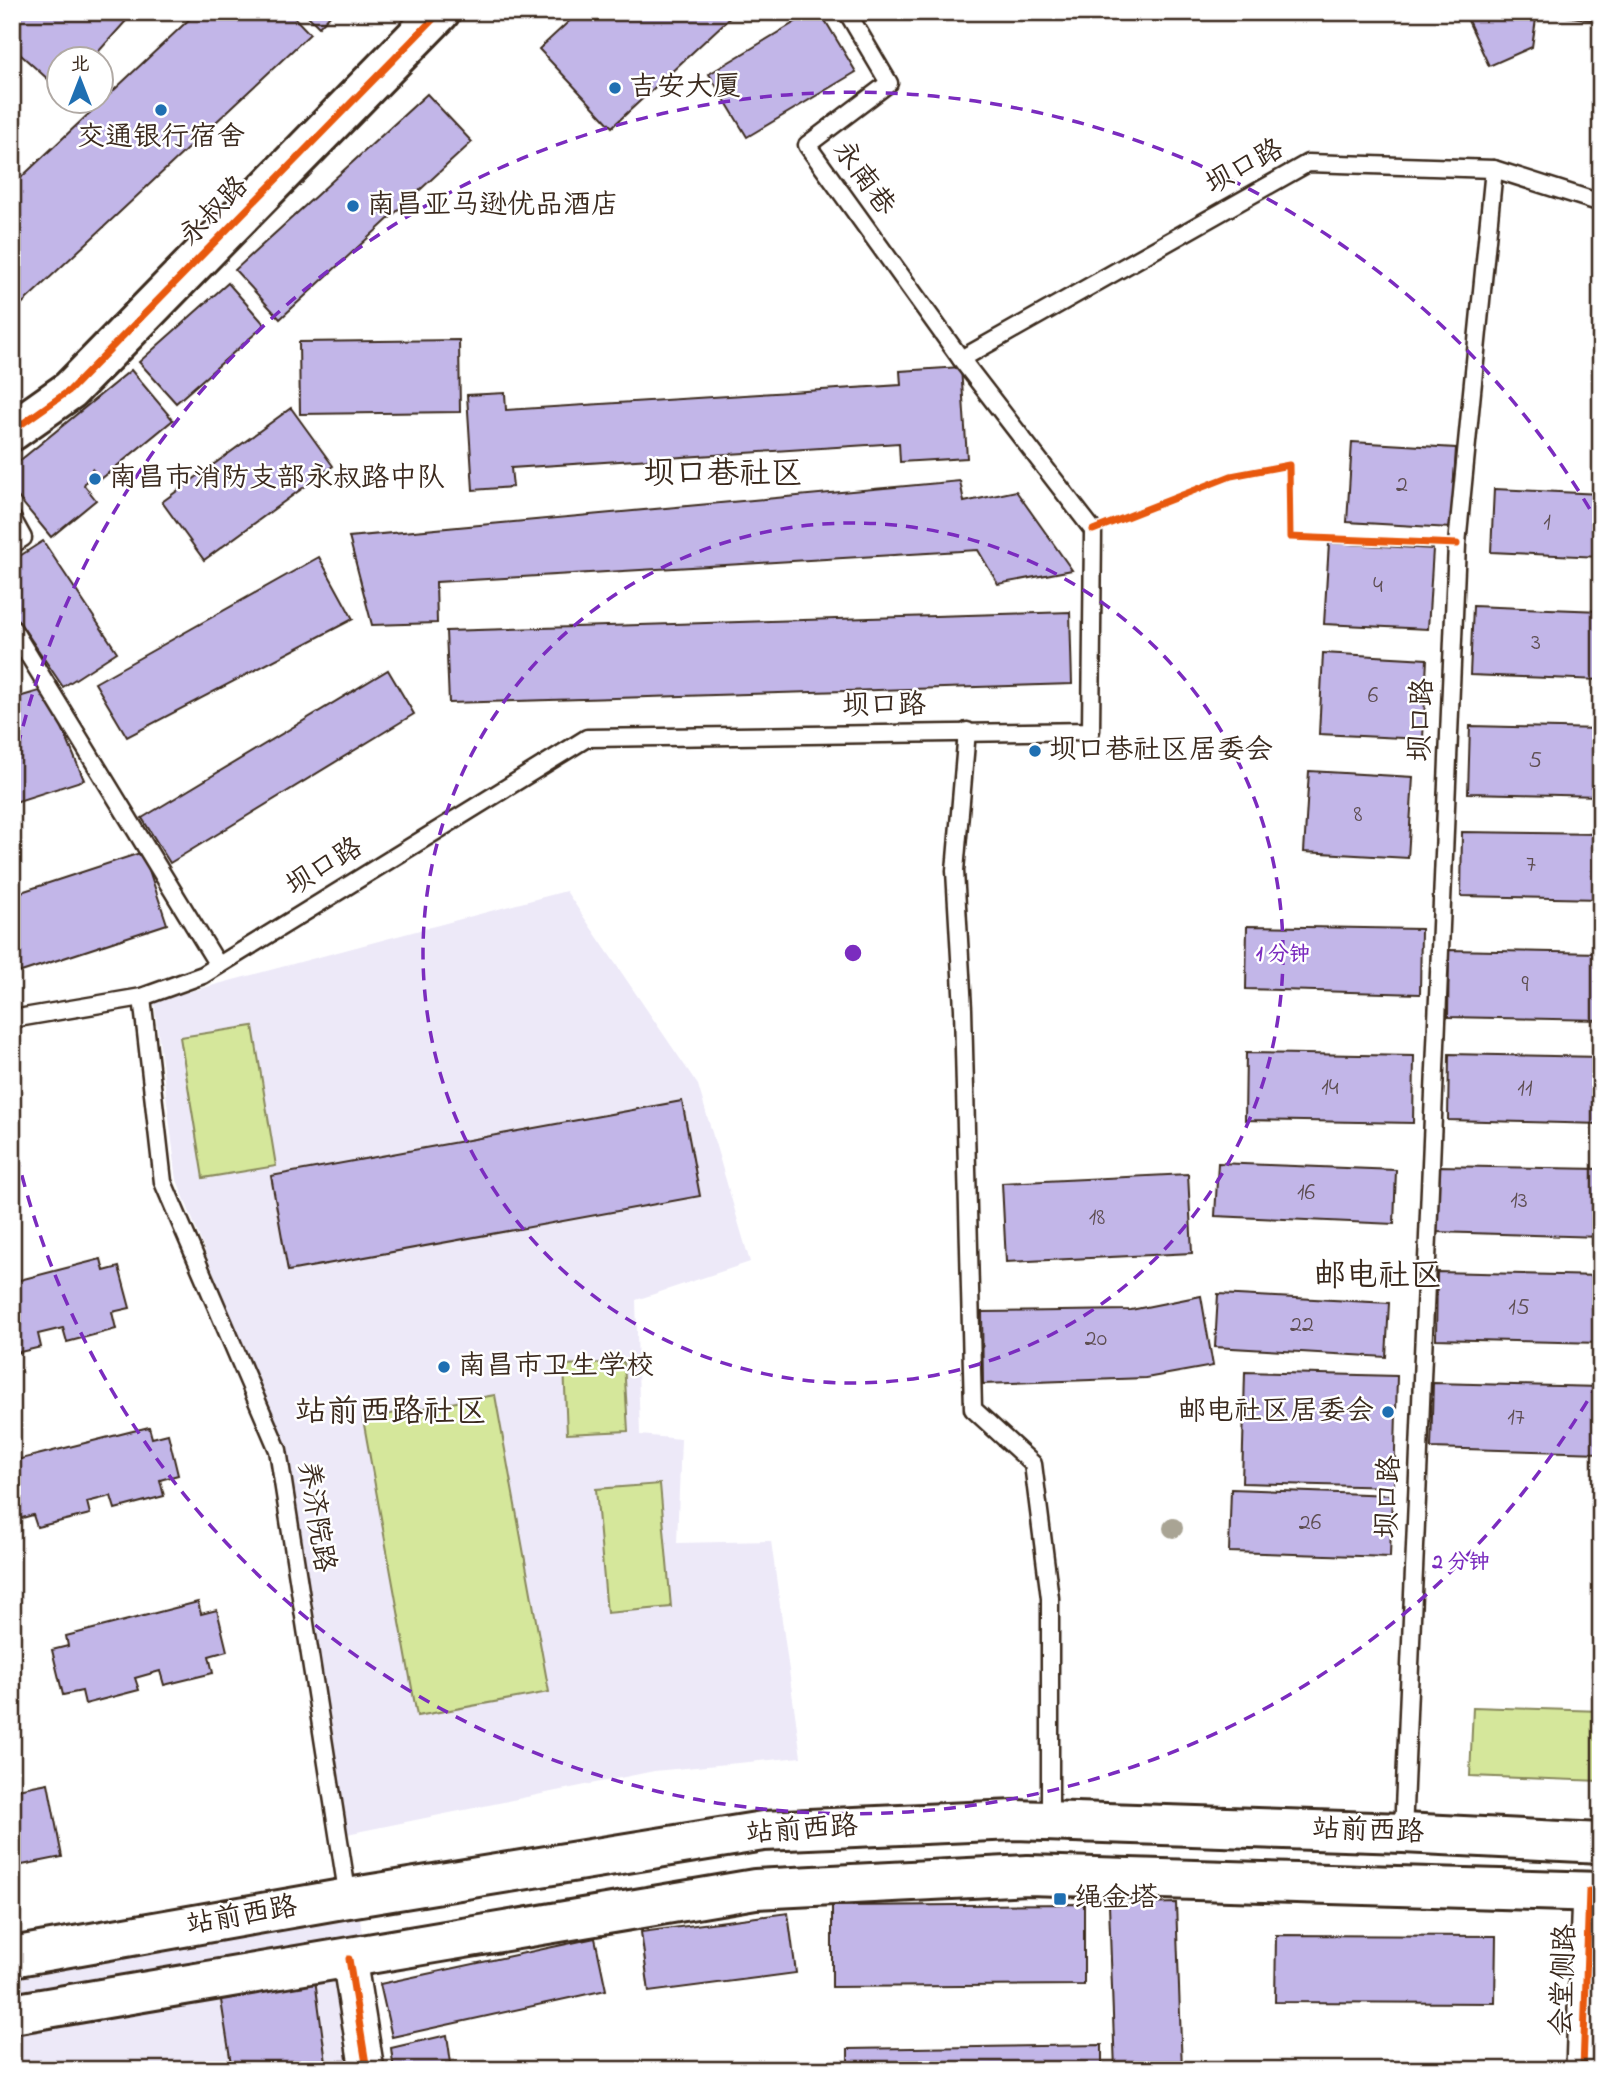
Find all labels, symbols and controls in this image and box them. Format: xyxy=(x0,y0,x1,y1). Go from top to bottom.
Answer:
north arrow xyxy=(46,46,116,116)
text: 北 xyxy=(70,52,90,79)
place label: 吉安大厦 xyxy=(629,68,741,109)
marker: 吉安大厦 xyxy=(607,80,623,96)
marker: 交通银行宿舍 xyxy=(153,102,169,118)
place label: 交通银行宿舍 xyxy=(77,118,245,159)
street label: 坝口路 xyxy=(1198,130,1292,206)
street label: 永南巷 xyxy=(822,133,905,226)
street label: 永叔路 xyxy=(171,168,259,256)
place label: 南昌亚马逊优品酒店 xyxy=(367,186,619,227)
marker: 南昌亚马逊优品酒店 xyxy=(345,198,361,214)
district label: 坝口巷社区 xyxy=(643,452,803,499)
place label: 南昌市消防支部永叔路中队 xyxy=(109,459,445,500)
house number: 2 xyxy=(1396,468,1408,503)
marker: 南昌市消防支部永叔路中队 xyxy=(87,471,103,487)
house number: 1 xyxy=(1543,506,1551,541)
house number: 4 xyxy=(1373,569,1383,604)
house number: 3 xyxy=(1531,626,1541,661)
street label: 坝口路 xyxy=(1401,677,1445,763)
house number: 6 xyxy=(1368,679,1379,714)
street label: 坝口路 xyxy=(842,686,926,728)
place label: 坝口巷社区居委会 xyxy=(1049,731,1273,772)
marker: 坝口巷社区居委会 xyxy=(1027,743,1043,759)
house number: 5 xyxy=(1528,744,1542,779)
house number: 8 xyxy=(1354,798,1363,833)
street label: 坝口路 xyxy=(279,828,371,908)
house number: 7 xyxy=(1526,848,1536,883)
text: 1 分钟 xyxy=(1256,940,1310,970)
centre of rings xyxy=(841,941,865,965)
house number: 9 xyxy=(1521,968,1529,1003)
house number: 14 xyxy=(1321,1071,1339,1106)
house number: 11 xyxy=(1517,1072,1533,1107)
house number: 16 xyxy=(1297,1176,1316,1211)
house number: 13 xyxy=(1510,1184,1528,1219)
house number: 18 xyxy=(1089,1201,1105,1236)
district label: 邮电社区 xyxy=(1314,1254,1442,1301)
house number: 15 xyxy=(1508,1291,1530,1326)
house number: 22 xyxy=(1290,1308,1314,1343)
house number: 20 xyxy=(1085,1322,1107,1357)
place label: 南昌市卫生学校 xyxy=(458,1347,654,1388)
marker: 南昌市卫生学校 xyxy=(436,1359,452,1375)
district label: 站前西路社区 xyxy=(295,1390,487,1437)
place label: 邮电社区居委会 xyxy=(1178,1392,1374,1433)
house number: 17 xyxy=(1507,1401,1525,1436)
marker: 邮电社区居委会 xyxy=(1380,1404,1396,1420)
street label: 坝口路 xyxy=(1368,1454,1412,1540)
street label: 养济院路 xyxy=(286,1458,344,1576)
house number: 26 xyxy=(1299,1506,1322,1541)
text: 2 分钟 xyxy=(1431,1548,1490,1578)
street label: 站前西路 xyxy=(745,1807,859,1855)
street label: 站前西路 xyxy=(1311,1810,1425,1854)
place label: 绳金塔 xyxy=(1074,1879,1158,1920)
street label: 站前西路 xyxy=(183,1887,301,1947)
marker: 绳金塔 xyxy=(1052,1891,1068,1907)
street label: 会堂侧路 xyxy=(1543,1923,1587,2037)

